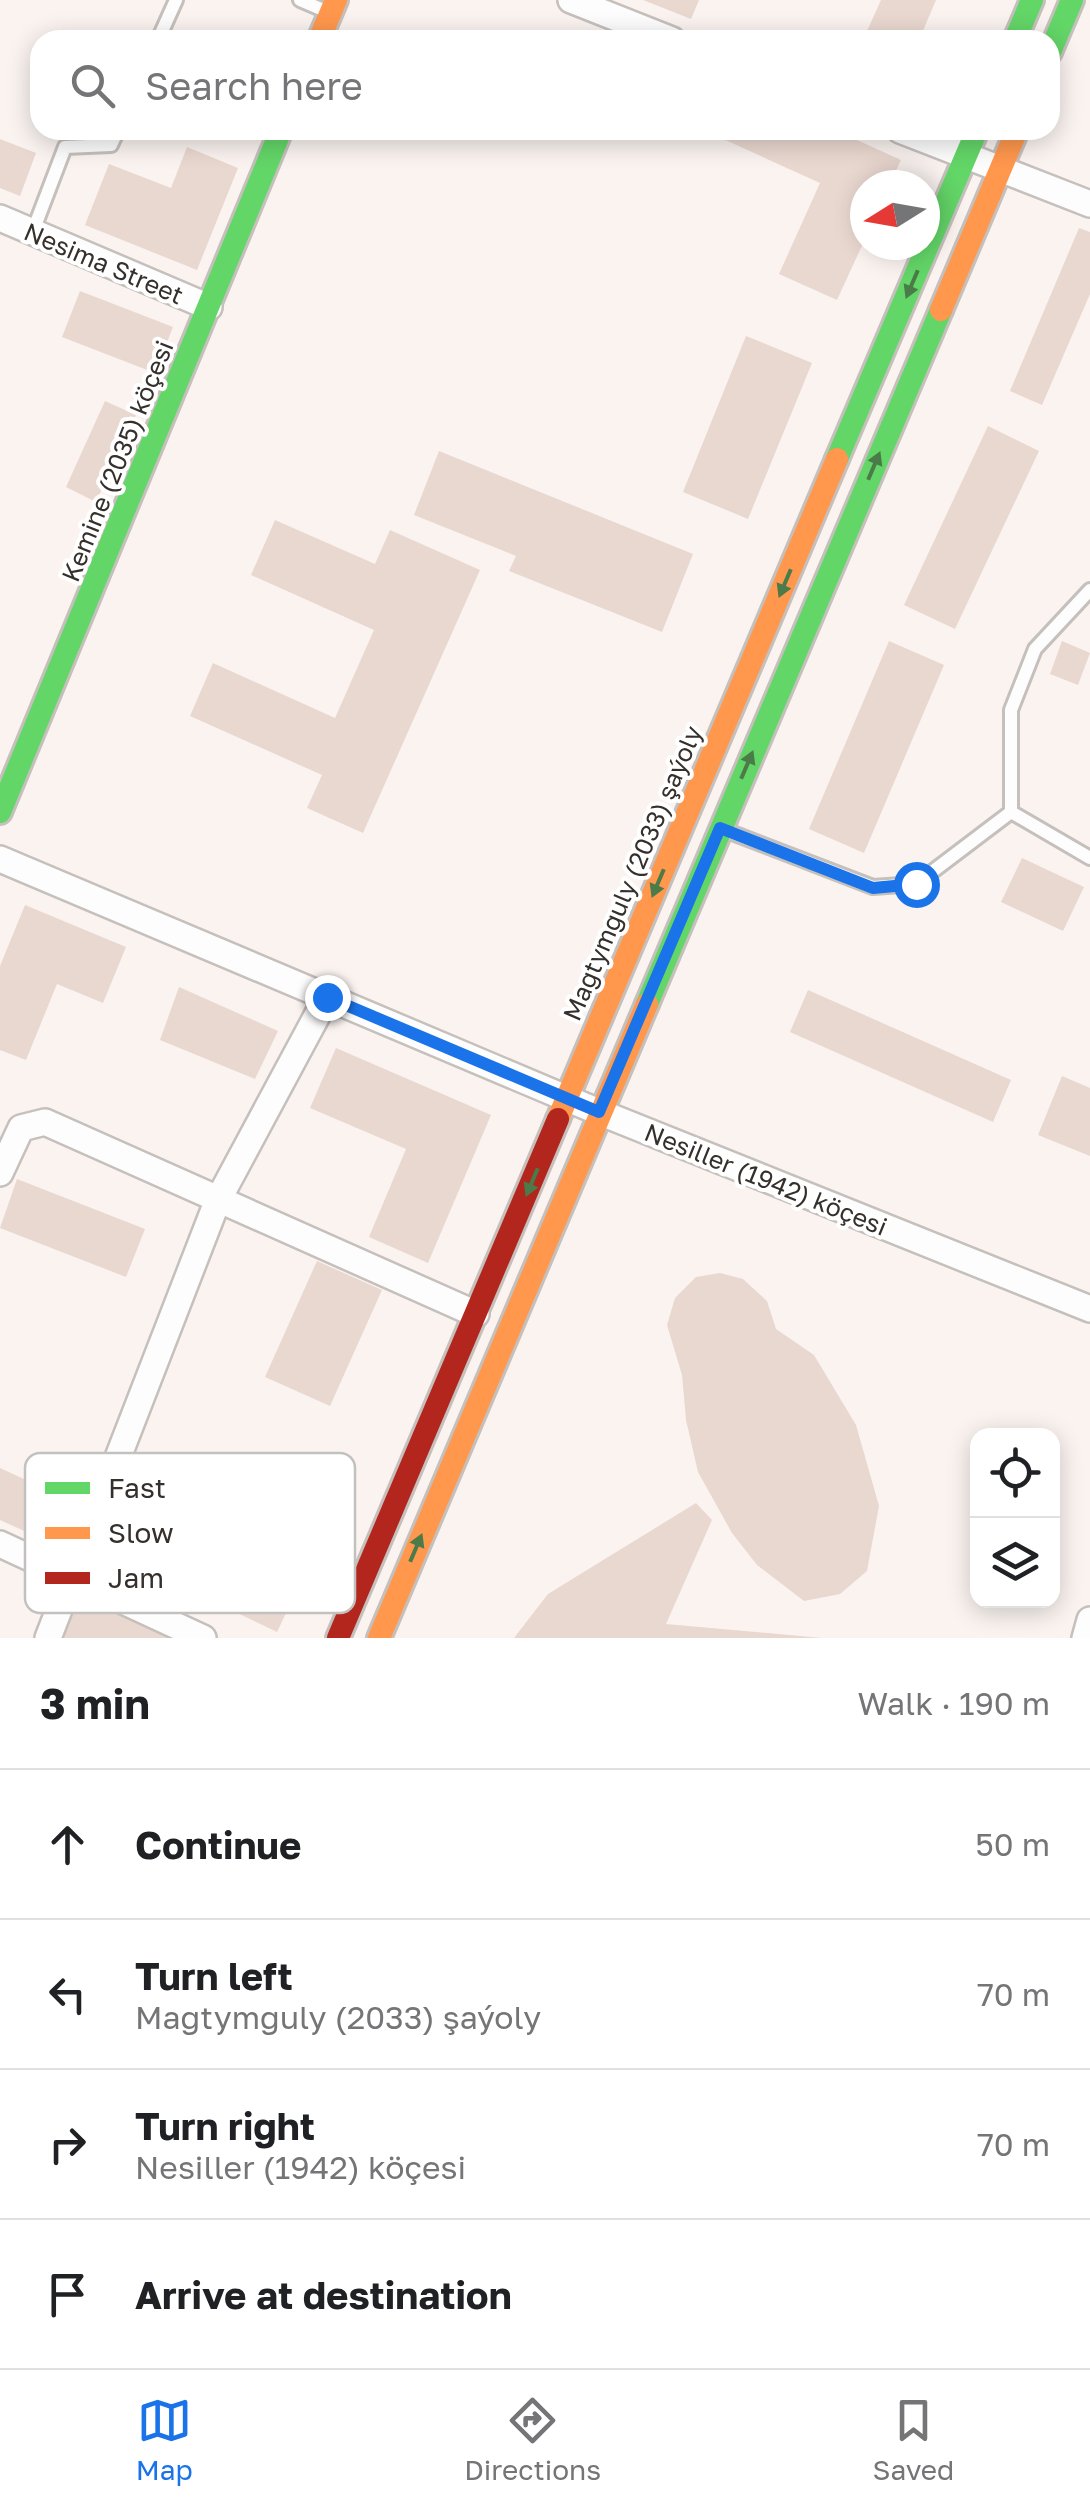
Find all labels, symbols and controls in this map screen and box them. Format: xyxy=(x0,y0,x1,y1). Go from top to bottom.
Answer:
search box xyxy=(30,30,1060,140)
icon: search xyxy=(65,58,120,113)
text: Search here xyxy=(145,63,363,108)
north arrow xyxy=(850,170,940,260)
street label: Nesima Street xyxy=(20,216,188,310)
one-way arrow xyxy=(904,269,920,299)
street label: Kemine (2035) köçesi xyxy=(54,336,180,586)
one-way arrow xyxy=(866,451,882,481)
one-way arrow xyxy=(777,568,793,598)
street label: Magtymguly (2033) şaýoly xyxy=(556,721,708,1025)
one-way arrow xyxy=(739,750,755,780)
route start xyxy=(894,862,940,908)
one-way arrow xyxy=(650,868,666,897)
route end xyxy=(305,975,351,1021)
street label: Nesiller (1942) köçesi xyxy=(640,1116,892,1242)
one-way arrow xyxy=(523,1167,539,1197)
map controls xyxy=(970,1428,1060,1608)
button: locate xyxy=(970,1428,1060,1518)
legend xyxy=(25,1453,355,1613)
text: Fast xyxy=(108,1471,166,1504)
text: Slow xyxy=(108,1516,174,1549)
button: layers xyxy=(970,1518,1060,1608)
one-way arrow xyxy=(409,1533,425,1563)
text: Jam xyxy=(108,1561,164,1594)
text: 3 min xyxy=(40,1678,150,1728)
text: Walk · 190 m xyxy=(858,1684,1050,1722)
icon: ahead xyxy=(40,1817,95,1872)
text: Continue xyxy=(135,1822,301,1867)
text: 50 m xyxy=(975,1825,1050,1863)
text: Turn left xyxy=(135,1953,293,1998)
icon: left xyxy=(40,1967,95,2022)
text: 70 m xyxy=(977,1975,1050,2013)
text: Magtymguly (2033) şaýoly xyxy=(135,1998,541,2036)
text: Turn right xyxy=(135,2103,315,2148)
icon: right xyxy=(40,2117,95,2172)
text: 70 m xyxy=(977,2125,1050,2163)
text: Nesiller (1942) köçesi xyxy=(135,2148,466,2186)
icon: arrive xyxy=(40,2267,95,2322)
text: Arrive at destination xyxy=(135,2272,512,2317)
tab: Map xyxy=(136,2393,193,2486)
tab: Directions xyxy=(464,2393,601,2486)
tab: Saved xyxy=(872,2393,954,2486)

